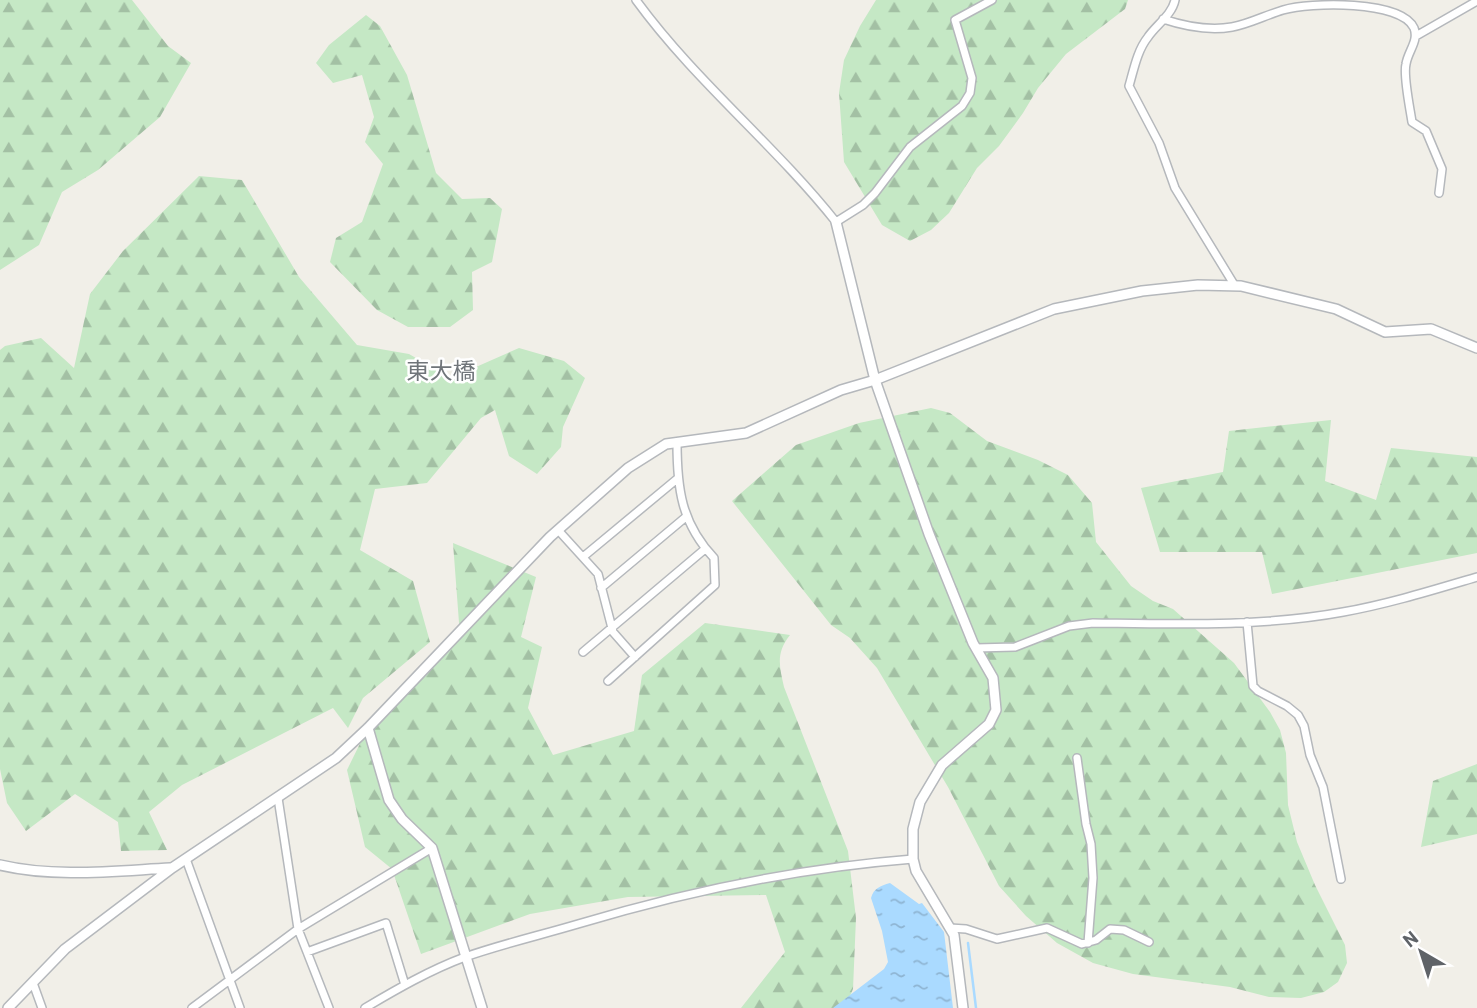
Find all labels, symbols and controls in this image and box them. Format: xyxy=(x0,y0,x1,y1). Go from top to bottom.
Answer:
district label: 東大橋 xyxy=(407,356,476,384)
north arrow xyxy=(1386,917,1456,987)
text: N xyxy=(1398,925,1422,951)

